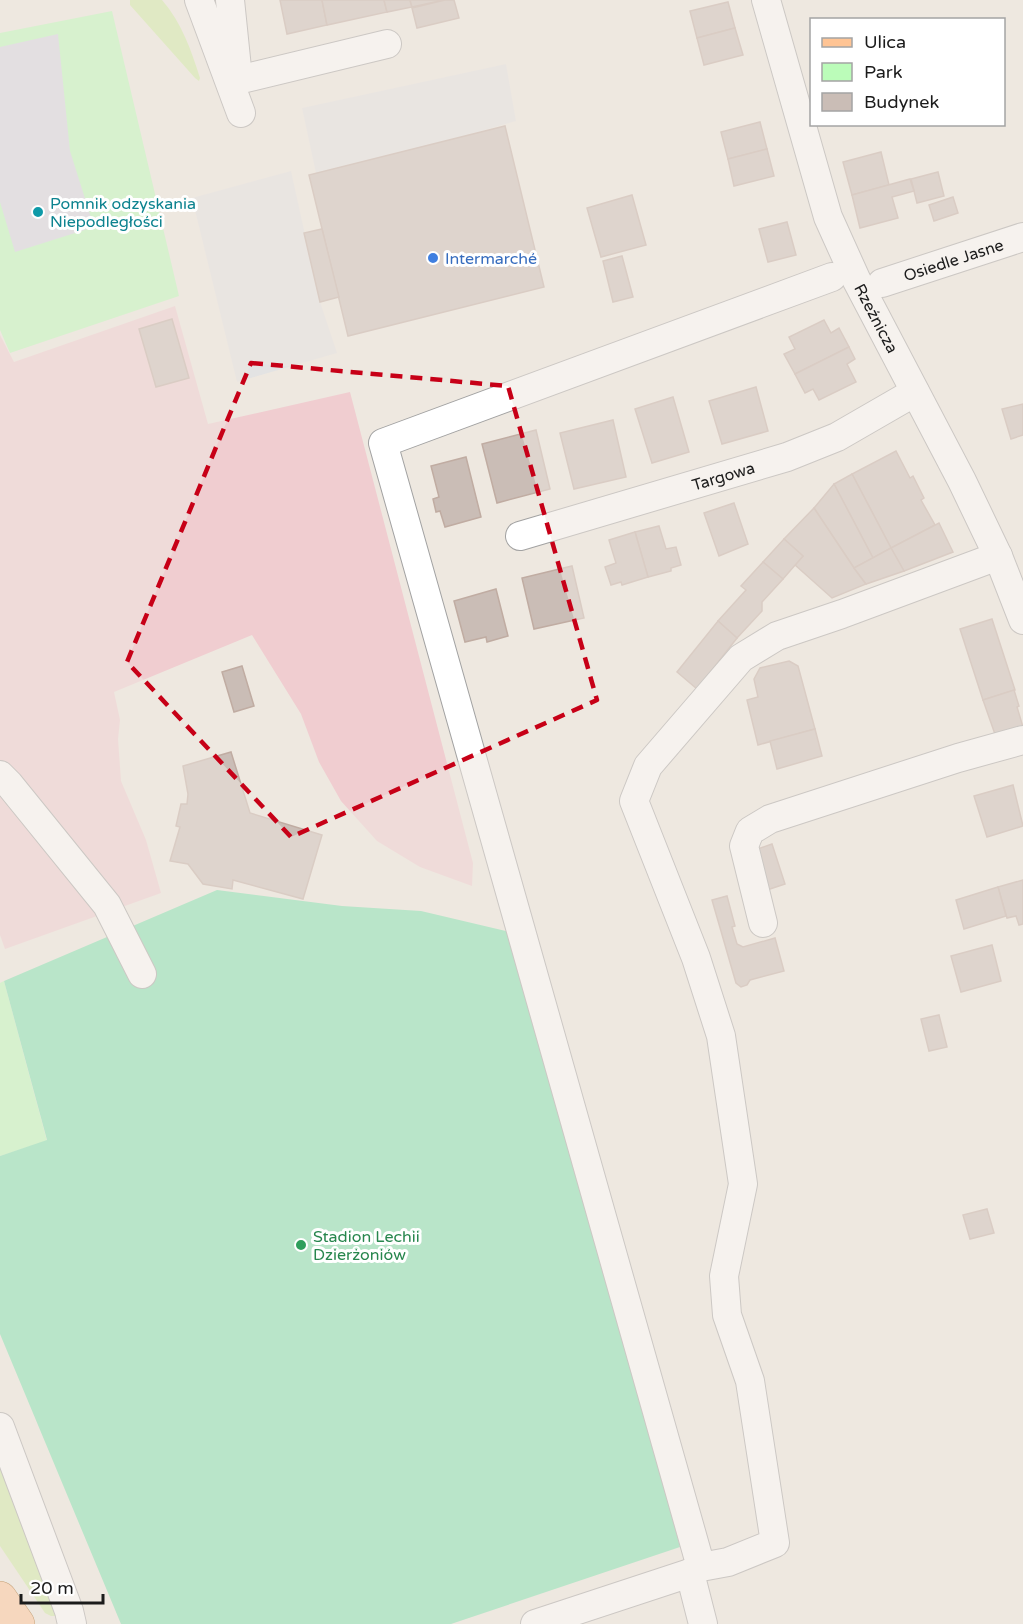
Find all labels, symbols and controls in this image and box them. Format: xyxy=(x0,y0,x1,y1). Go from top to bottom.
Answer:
legend xyxy=(810,18,1005,126)
text: Ulica xyxy=(864,31,906,53)
text: Park xyxy=(864,61,903,83)
text: Budynek xyxy=(864,91,939,113)
place label: Pomnik odzyskania Niepodległości xyxy=(50,194,196,232)
marker: Pomnik odzyskania Niepodległości xyxy=(31,205,45,219)
street label: Osiedle Jasne xyxy=(901,235,1006,286)
place label: Intermarché xyxy=(445,249,537,269)
marker: Intermarché xyxy=(426,251,440,265)
street label: Rzeźnicza xyxy=(849,281,902,357)
street label: Targowa xyxy=(690,458,757,496)
place label: Stadion Lechii Dzierżoniów xyxy=(313,1227,420,1265)
marker: Stadion Lechii Dzierżoniów xyxy=(294,1238,308,1252)
scale bar xyxy=(21,1567,104,1605)
text: 20 m xyxy=(30,1577,74,1599)

